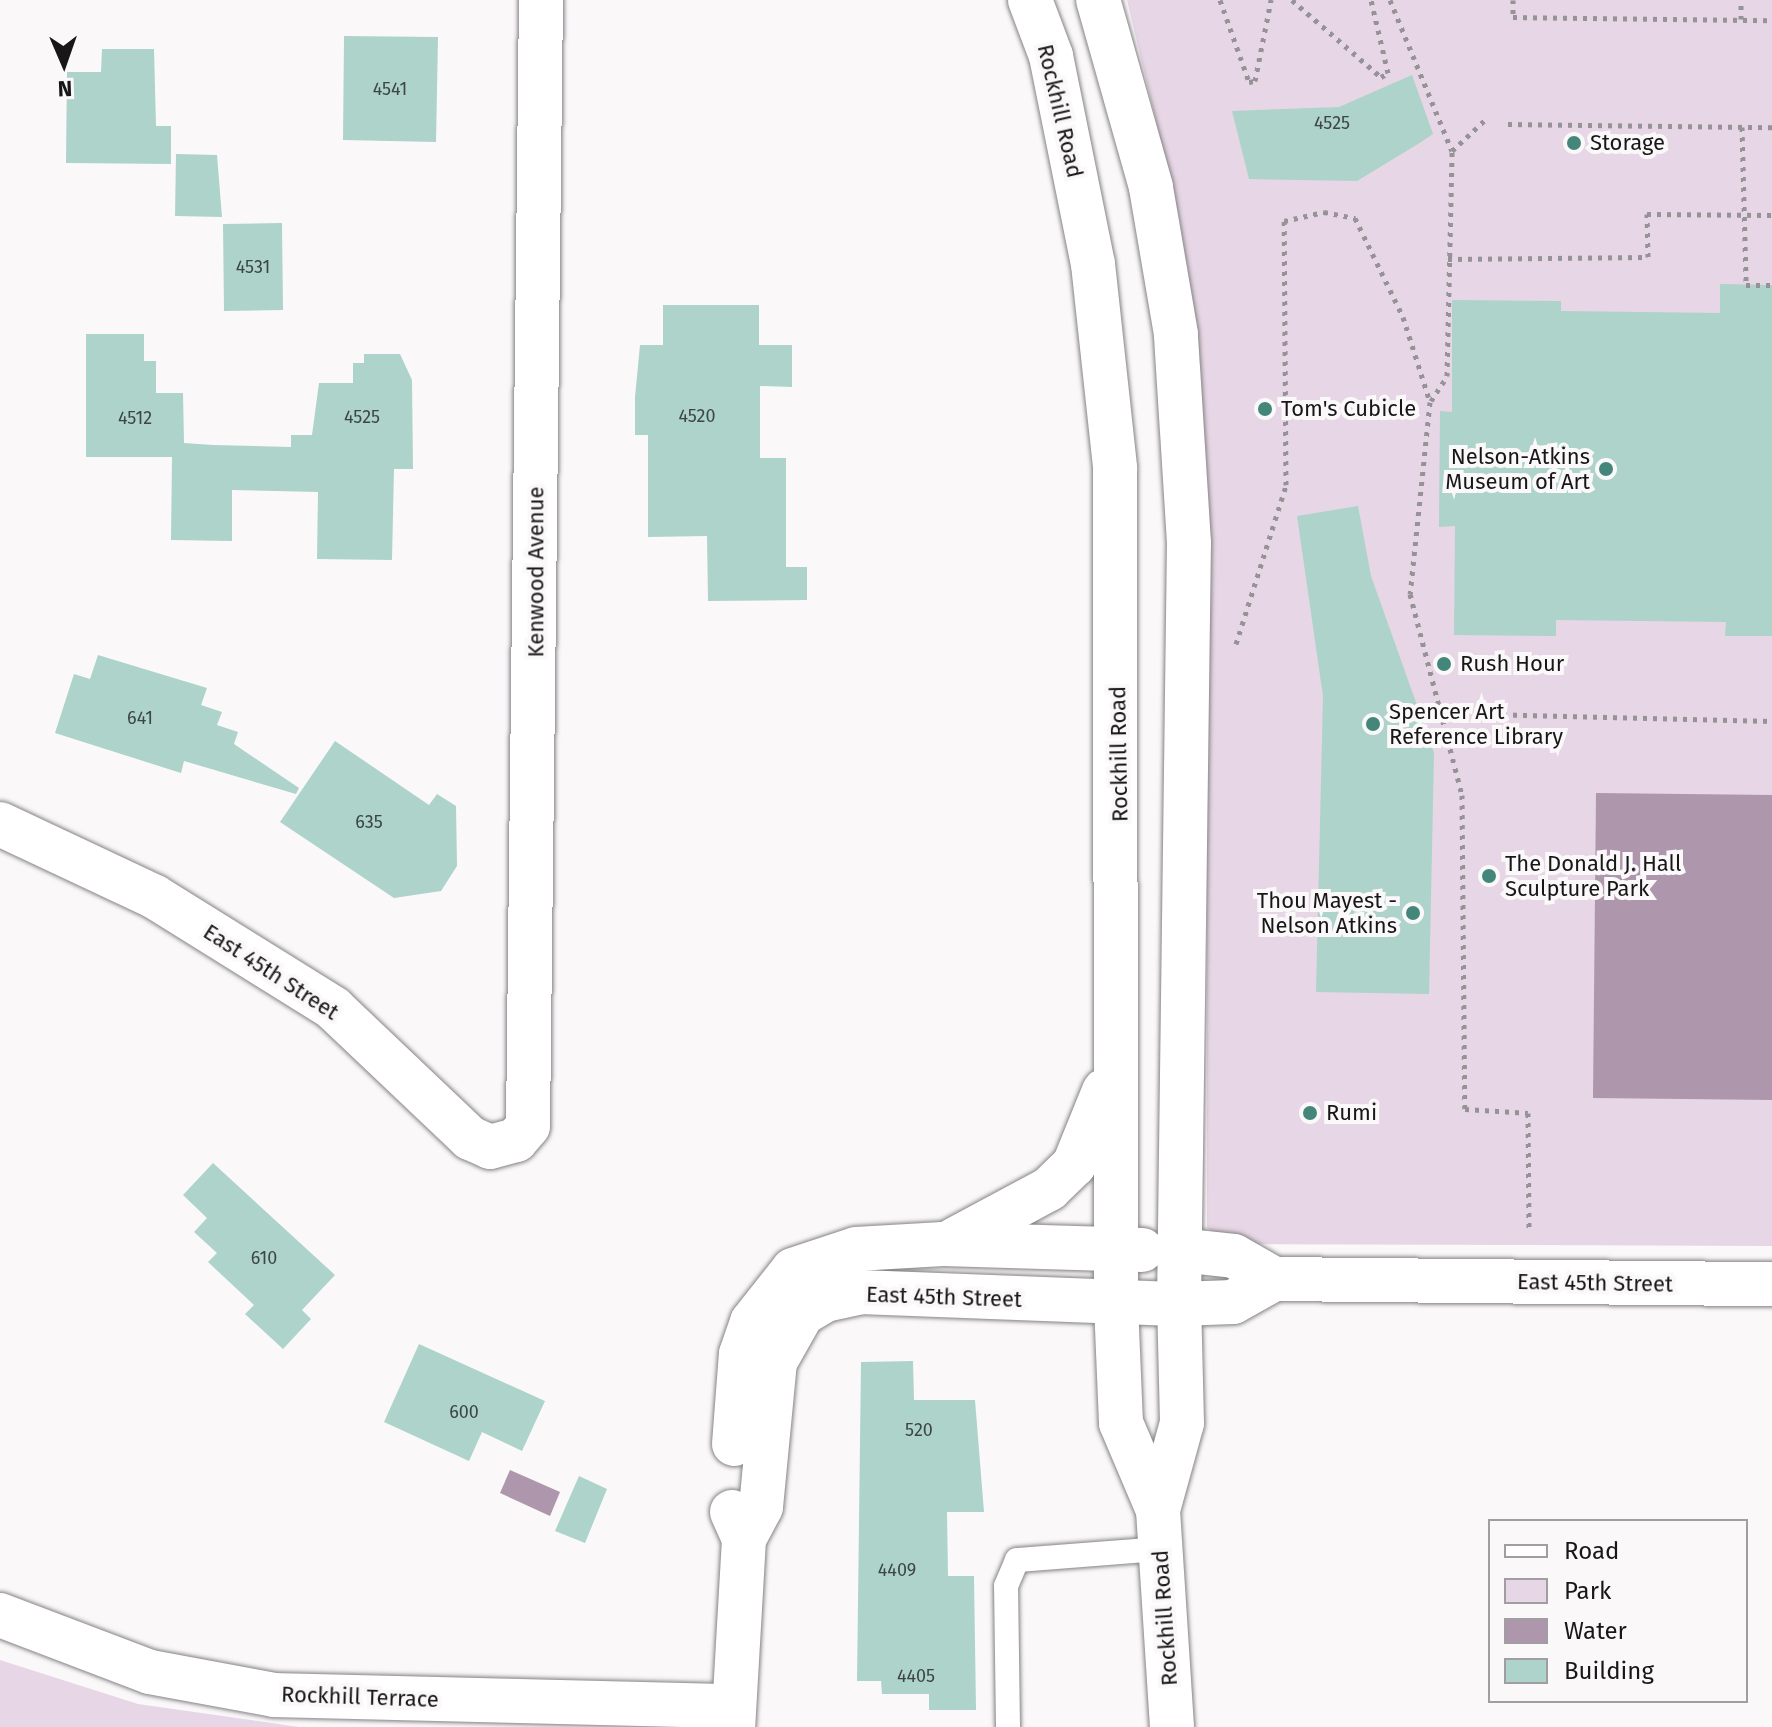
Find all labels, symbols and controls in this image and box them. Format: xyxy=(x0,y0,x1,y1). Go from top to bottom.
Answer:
north arrow xyxy=(24,24,104,104)
street label: Rockhill Road xyxy=(1032,42,1088,180)
text: N xyxy=(57,75,73,102)
house number: 4541 xyxy=(373,78,407,100)
house number: 4525 xyxy=(1314,112,1350,134)
place label: Storage xyxy=(1590,130,1665,156)
marker: Storage xyxy=(1565,134,1583,152)
house number: 4531 xyxy=(236,256,270,278)
place label: Tom's Cubicle xyxy=(1281,396,1416,422)
marker: Tom's Cubicle xyxy=(1256,400,1274,418)
house number: 4520 xyxy=(678,405,716,427)
house number: 4525 xyxy=(344,406,380,428)
house number: 4512 xyxy=(118,407,152,429)
place label: Nelson-Atkins Museum of Art xyxy=(1445,443,1590,494)
marker: Nelson-Atkins Museum of Art xyxy=(1597,460,1615,478)
street label: Kenwood Avenue xyxy=(523,486,549,658)
place label: Rush Hour xyxy=(1460,651,1564,677)
marker: Rush Hour xyxy=(1435,655,1453,673)
street label: Rockhill Road xyxy=(1105,686,1133,822)
place label: Spencer Art Reference Library xyxy=(1389,698,1563,750)
house number: 641 xyxy=(127,707,153,729)
marker: Spencer Art Reference Library xyxy=(1364,715,1382,733)
house number: 635 xyxy=(355,811,383,833)
place label: The Donald J. Hall Sculpture Park xyxy=(1505,850,1681,902)
marker: The Donald J. Hall Sculpture Park xyxy=(1480,867,1498,885)
place label: Thou Mayest - Nelson Atkins xyxy=(1257,887,1397,938)
marker: Thou Mayest - Nelson Atkins xyxy=(1404,904,1422,922)
street label: East 45th Street xyxy=(198,918,344,1026)
place label: Rumi xyxy=(1326,1100,1377,1126)
marker: Rumi xyxy=(1301,1104,1319,1122)
house number: 610 xyxy=(251,1247,277,1269)
street label: East 45th Street xyxy=(1517,1268,1673,1298)
street label: East 45th Street xyxy=(866,1281,1022,1313)
house number: 600 xyxy=(449,1401,479,1423)
house number: 520 xyxy=(905,1419,933,1441)
legend xyxy=(1488,1519,1748,1703)
text: Road xyxy=(1564,1537,1619,1565)
street label: Rockhill Road xyxy=(1147,1549,1183,1687)
house number: 4409 xyxy=(878,1559,916,1581)
text: Park xyxy=(1564,1577,1611,1605)
text: Water xyxy=(1564,1617,1627,1645)
text: Building xyxy=(1564,1657,1654,1685)
house number: 4405 xyxy=(897,1665,935,1687)
street label: Rockhill Terrace xyxy=(281,1681,439,1713)

